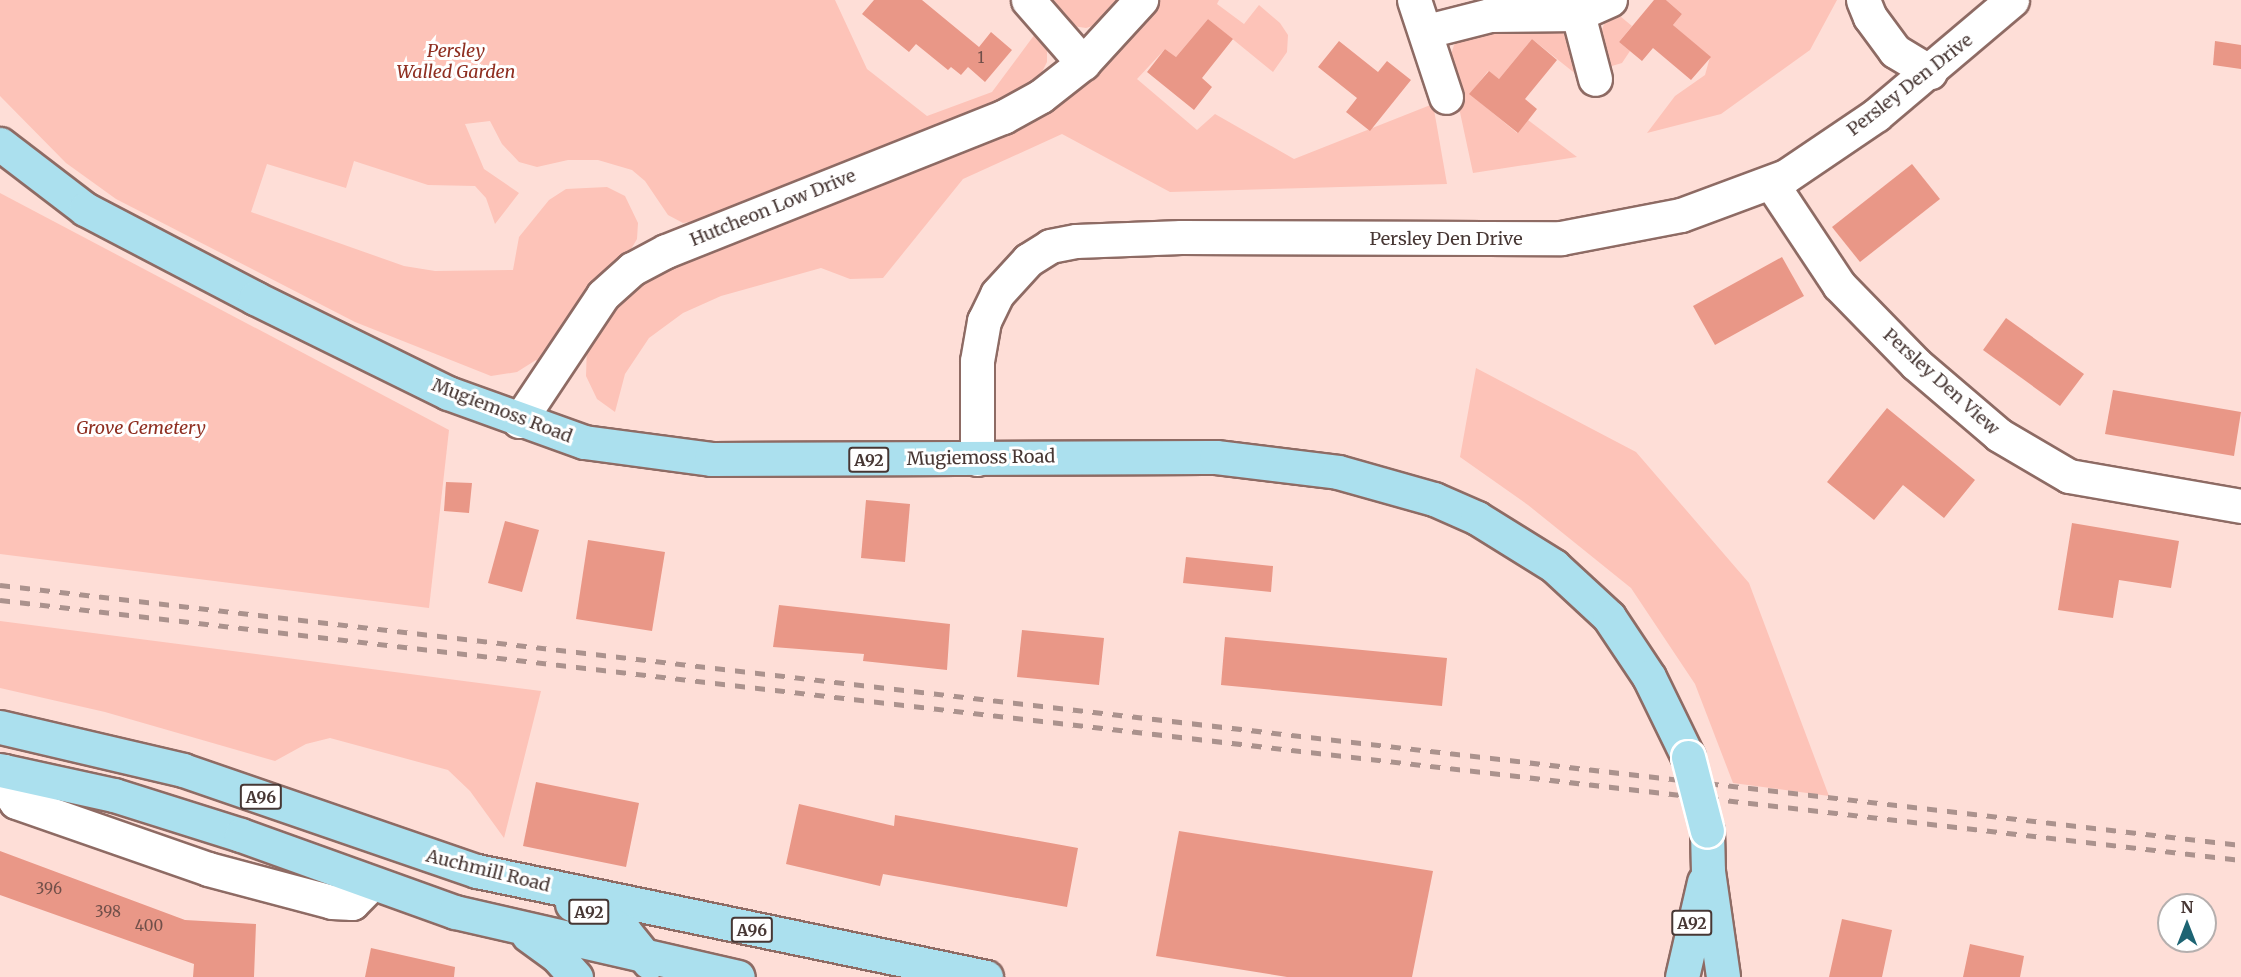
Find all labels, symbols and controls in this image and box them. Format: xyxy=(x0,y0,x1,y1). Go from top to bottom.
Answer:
street label: Persley Den Drive xyxy=(1843,29,1977,141)
park label: Persley Walled Garden xyxy=(397,41,515,84)
house number: 1 xyxy=(978,49,984,67)
street label: Hutcheon Low Drive xyxy=(687,165,859,251)
street label: Persley Den Drive xyxy=(1369,228,1523,250)
street label: Persley Den View xyxy=(1878,324,2004,440)
street label: Mugiemoss Road xyxy=(429,374,575,448)
park label: Grove Cemetery xyxy=(76,417,206,439)
street label: Mugiemoss Road xyxy=(907,446,1055,470)
road number: A92 xyxy=(848,447,890,473)
road number: A96 xyxy=(238,784,284,810)
street label: Auchmill Road xyxy=(424,845,552,897)
house number: 396 xyxy=(36,880,62,898)
north arrow xyxy=(2157,893,2217,953)
text: N xyxy=(2181,897,2193,917)
road number: A92 xyxy=(568,899,610,925)
house number: 398 xyxy=(95,903,121,921)
road number: A92 xyxy=(1671,910,1713,936)
house number: 400 xyxy=(135,917,163,935)
road number: A96 xyxy=(730,917,774,943)

